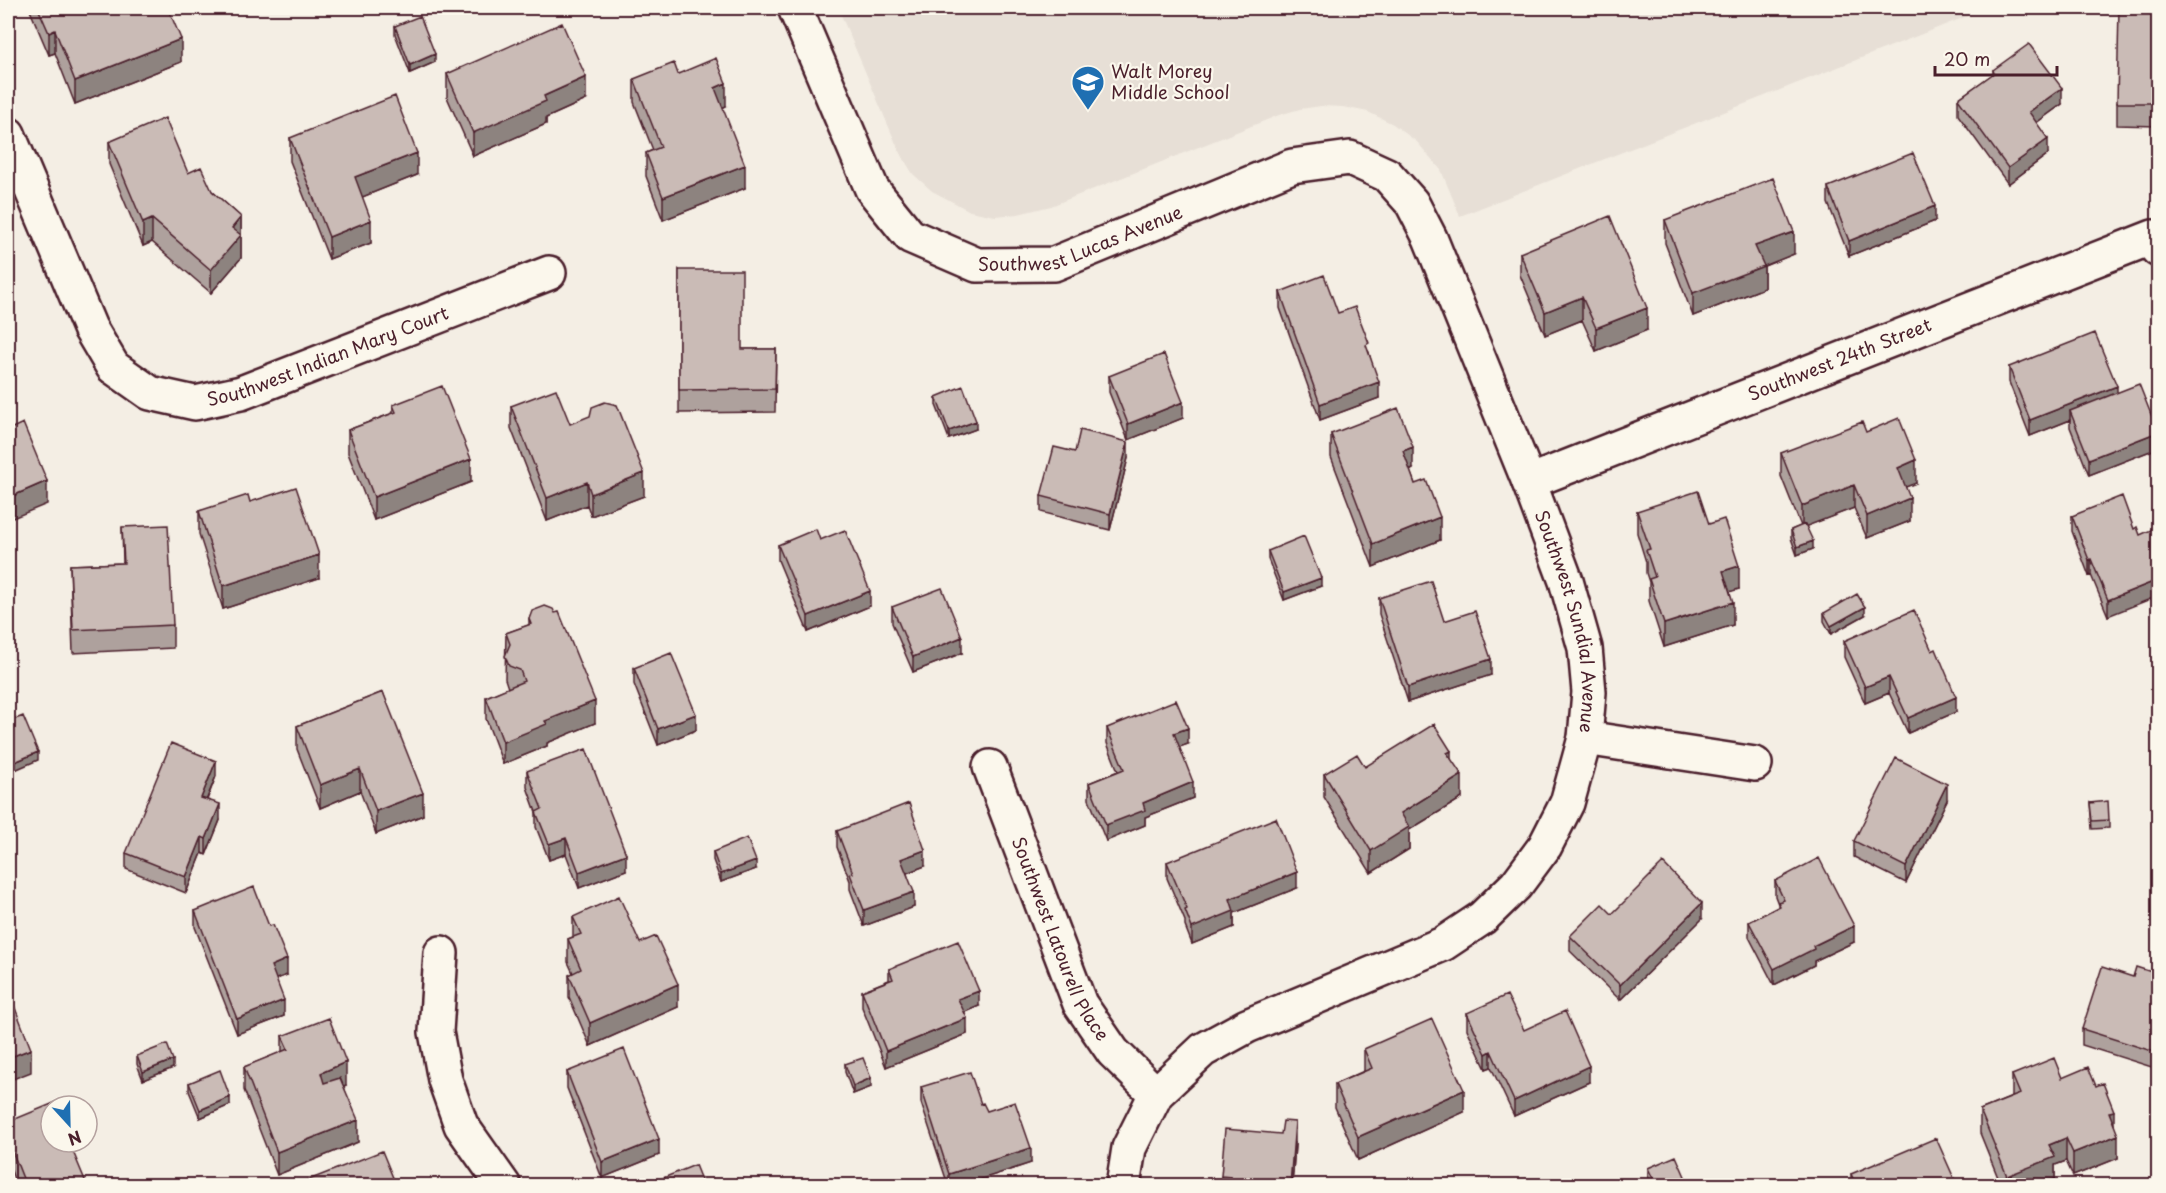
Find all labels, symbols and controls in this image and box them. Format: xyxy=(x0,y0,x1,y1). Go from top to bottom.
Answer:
scale bar xyxy=(1935,39,2056,77)
text: 20 m xyxy=(1944,45,1990,72)
place label: Walt Morey Middle School xyxy=(1111,57,1230,105)
school or university icon: Walt Morey Middle School xyxy=(1070,64,1106,111)
street label: Southwest Lucas Avenue xyxy=(978,198,1186,277)
street label: Southwest Indian Mary Court xyxy=(204,298,452,412)
street label: Southwest 24th Street xyxy=(1744,310,1935,407)
street label: Southwest Sundial Avenue xyxy=(1529,506,1604,734)
street label: Southwest Latourell Place xyxy=(1006,833,1116,1046)
north arrow xyxy=(39,1094,99,1154)
text: N xyxy=(65,1125,85,1152)

